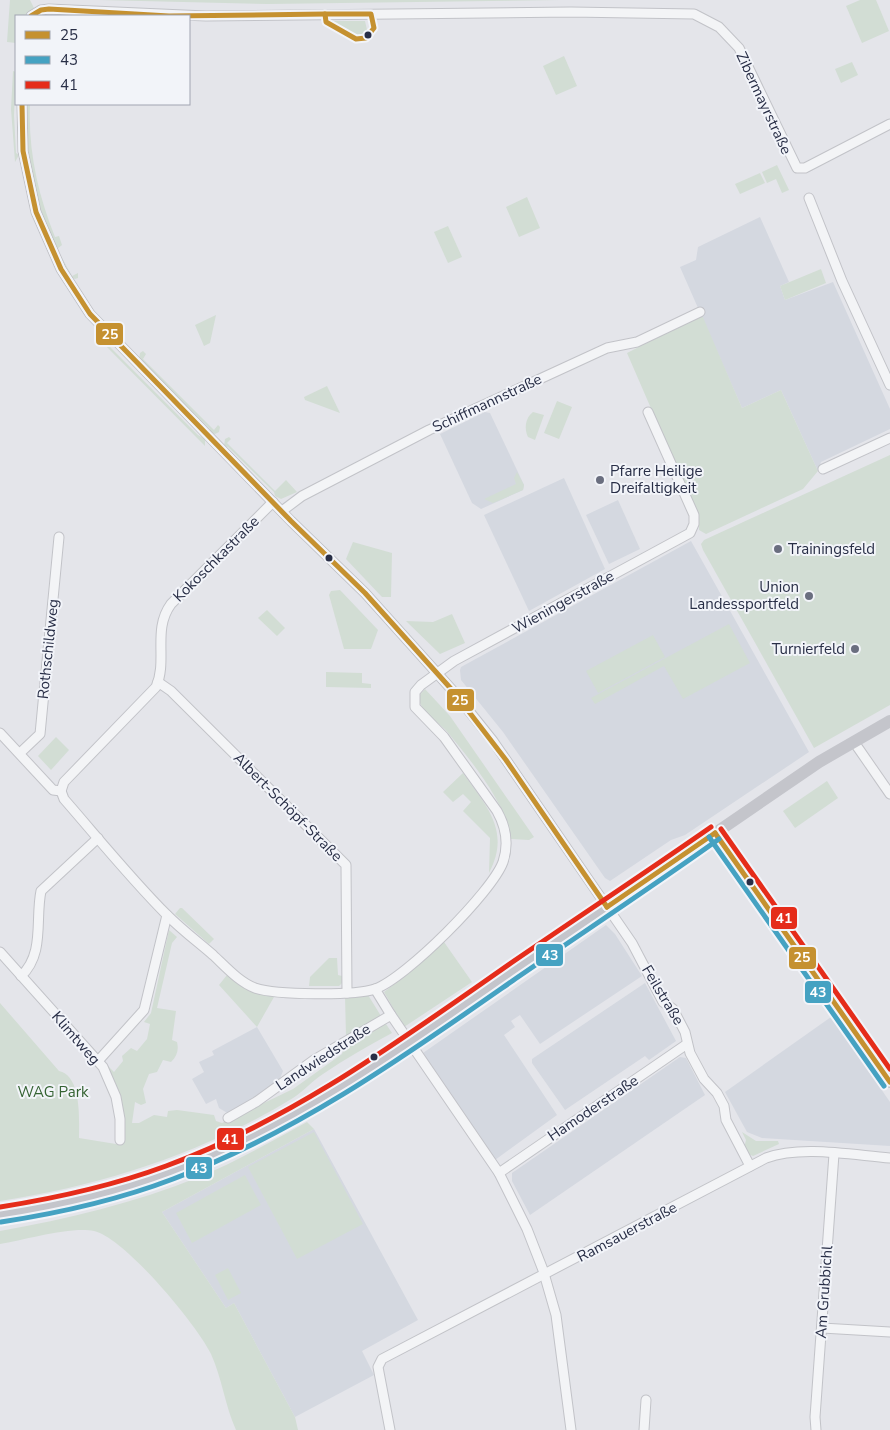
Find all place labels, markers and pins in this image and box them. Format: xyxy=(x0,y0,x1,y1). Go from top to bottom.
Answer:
unlabelled marker xyxy=(363,30,373,40)
place label: Pfarre Heilige Dreifaltigkeit xyxy=(610,461,702,498)
marker: Pfarre Heilige Dreifaltigkeit xyxy=(594,474,606,486)
place label: Trainingsfeld xyxy=(788,539,875,559)
marker: Trainingsfeld xyxy=(772,543,784,555)
unlabelled marker xyxy=(324,553,334,563)
place label: Union Landessportfeld xyxy=(689,577,799,614)
marker: Union Landessportfeld xyxy=(803,590,815,602)
place label: Turnierfeld xyxy=(772,639,845,659)
marker: Turnierfeld xyxy=(849,643,861,655)
unlabelled marker xyxy=(745,877,755,887)
unlabelled marker xyxy=(369,1052,379,1062)

